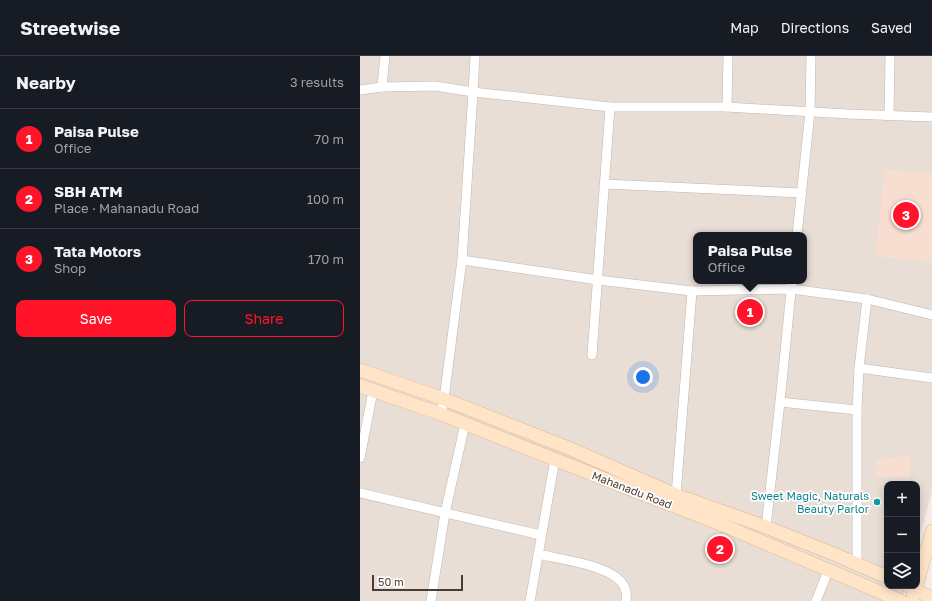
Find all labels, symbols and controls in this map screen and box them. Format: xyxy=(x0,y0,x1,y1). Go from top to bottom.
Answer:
text: Streetwise xyxy=(20,16,120,39)
text: Map xyxy=(730,19,759,36)
text: Directions xyxy=(781,19,849,36)
text: Saved xyxy=(871,19,912,36)
text: Nearby xyxy=(16,72,76,93)
text: 3 results xyxy=(290,74,344,90)
text: Paisa Pulse xyxy=(54,122,139,140)
text: 1 xyxy=(26,131,32,147)
text: 70 m xyxy=(314,131,344,147)
text: Office xyxy=(54,140,91,156)
text: SBH ATM xyxy=(54,182,122,200)
text: 2 xyxy=(25,191,33,207)
text: 100 m xyxy=(307,191,344,207)
text: Place · Mahanadu Road xyxy=(54,200,199,216)
pin: 3 xyxy=(893,200,919,230)
popup xyxy=(693,232,807,284)
text: Paisa Pulse xyxy=(708,241,792,259)
text: Tata Motors xyxy=(54,242,141,260)
text: 3 xyxy=(25,251,33,267)
text: 170 m xyxy=(308,251,344,267)
text: Office xyxy=(708,259,745,275)
text: Shop xyxy=(54,260,86,276)
pin: 1 xyxy=(737,297,763,327)
button: Save xyxy=(16,300,176,337)
button: Share xyxy=(184,300,344,337)
your location xyxy=(633,367,653,387)
street label: Mahanadu Road xyxy=(590,468,674,511)
map controls xyxy=(884,481,920,589)
button: + xyxy=(884,481,920,517)
place label: Sweet Magic, Naturals Beauty Parlor xyxy=(751,489,870,515)
marker: Sweet Magic, Naturals Beauty Parlor xyxy=(872,497,882,507)
button: − xyxy=(884,517,920,553)
pin: 2 xyxy=(707,534,733,564)
button: layers xyxy=(884,553,920,589)
scale bar xyxy=(372,573,463,592)
text: 50 m xyxy=(378,575,404,588)

